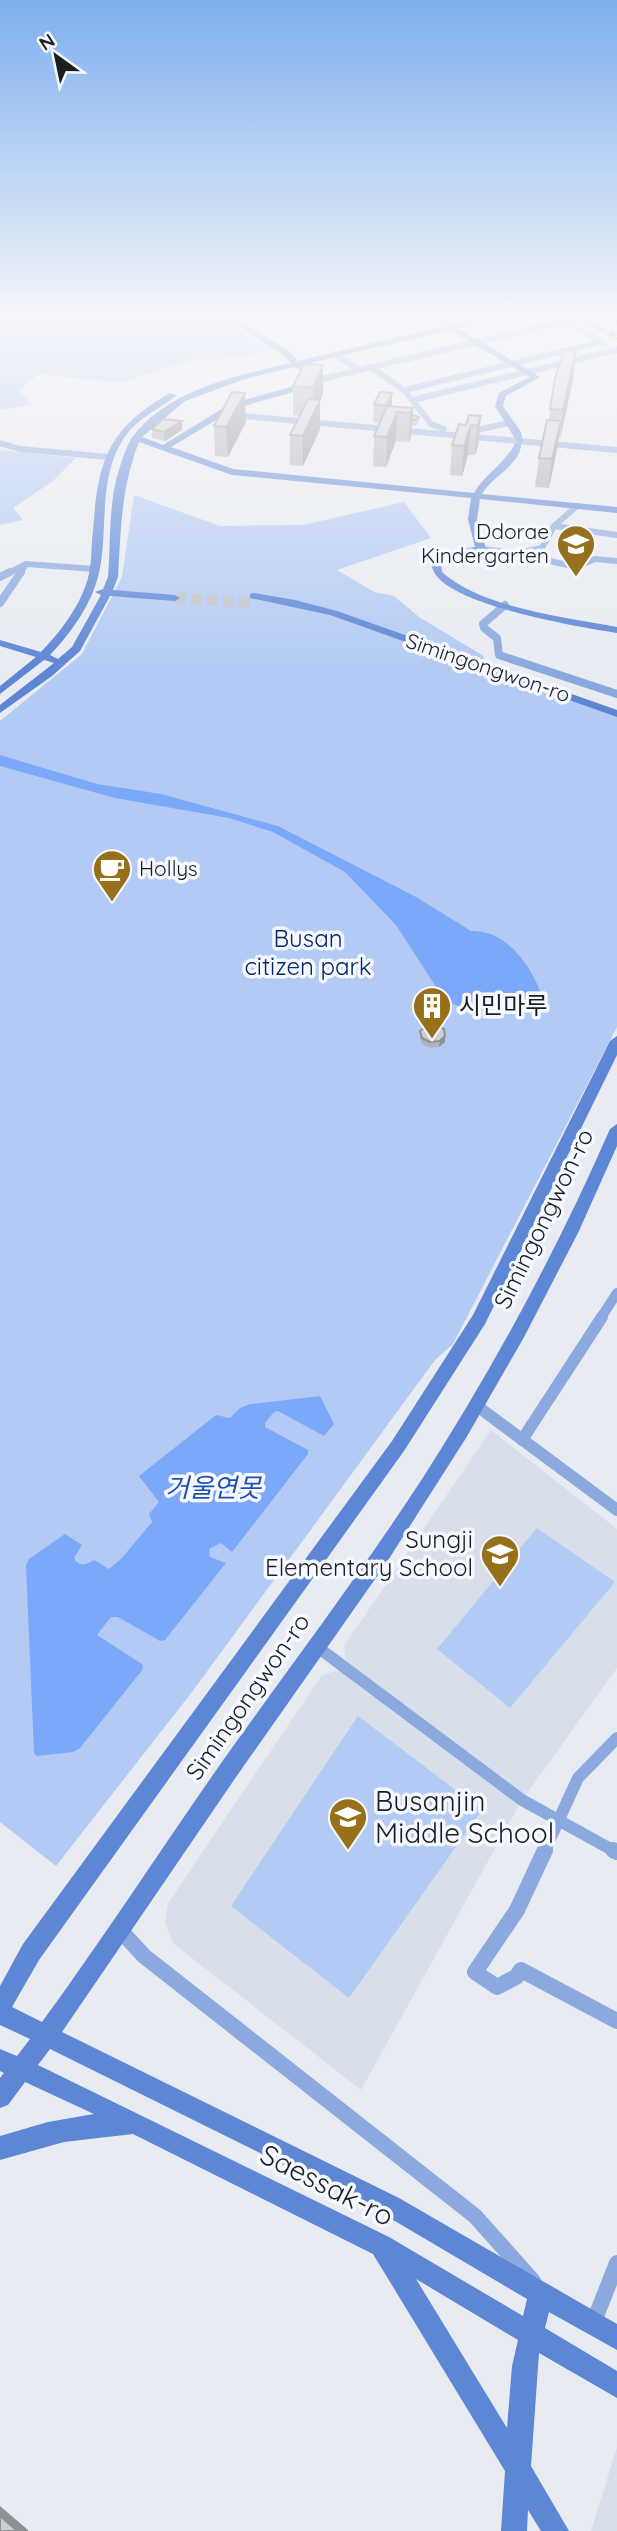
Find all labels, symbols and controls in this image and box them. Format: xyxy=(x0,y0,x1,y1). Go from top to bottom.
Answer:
north arrow xyxy=(21,21,91,91)
text: N xyxy=(34,28,59,56)
place label: Ddorae Kindergarten xyxy=(421,518,549,568)
school or university icon: Ddorae Kindergarten xyxy=(555,523,597,578)
street label: Simingongwon-ro xyxy=(403,627,574,707)
cafe icon: Hollys xyxy=(91,848,133,903)
place label: Hollys xyxy=(139,855,198,881)
park label: Busan citizen park xyxy=(244,923,372,981)
building icon: 시민마루 xyxy=(411,985,453,1040)
place label: 시민마루 xyxy=(459,990,547,1020)
street label: Simingongwon-ro xyxy=(487,1124,600,1313)
water label: 거울연못 xyxy=(165,1471,263,1504)
place label: Sungji Elementary School xyxy=(265,1524,473,1582)
school or university icon: Sungji Elementary School xyxy=(479,1533,521,1588)
street label: Simingongwon-ro xyxy=(179,1607,316,1785)
place label: Busanjin Middle School xyxy=(375,1783,554,1850)
school or university icon: Busanjin Middle School xyxy=(327,1796,369,1851)
street label: Saessak-ro xyxy=(255,2136,400,2233)

